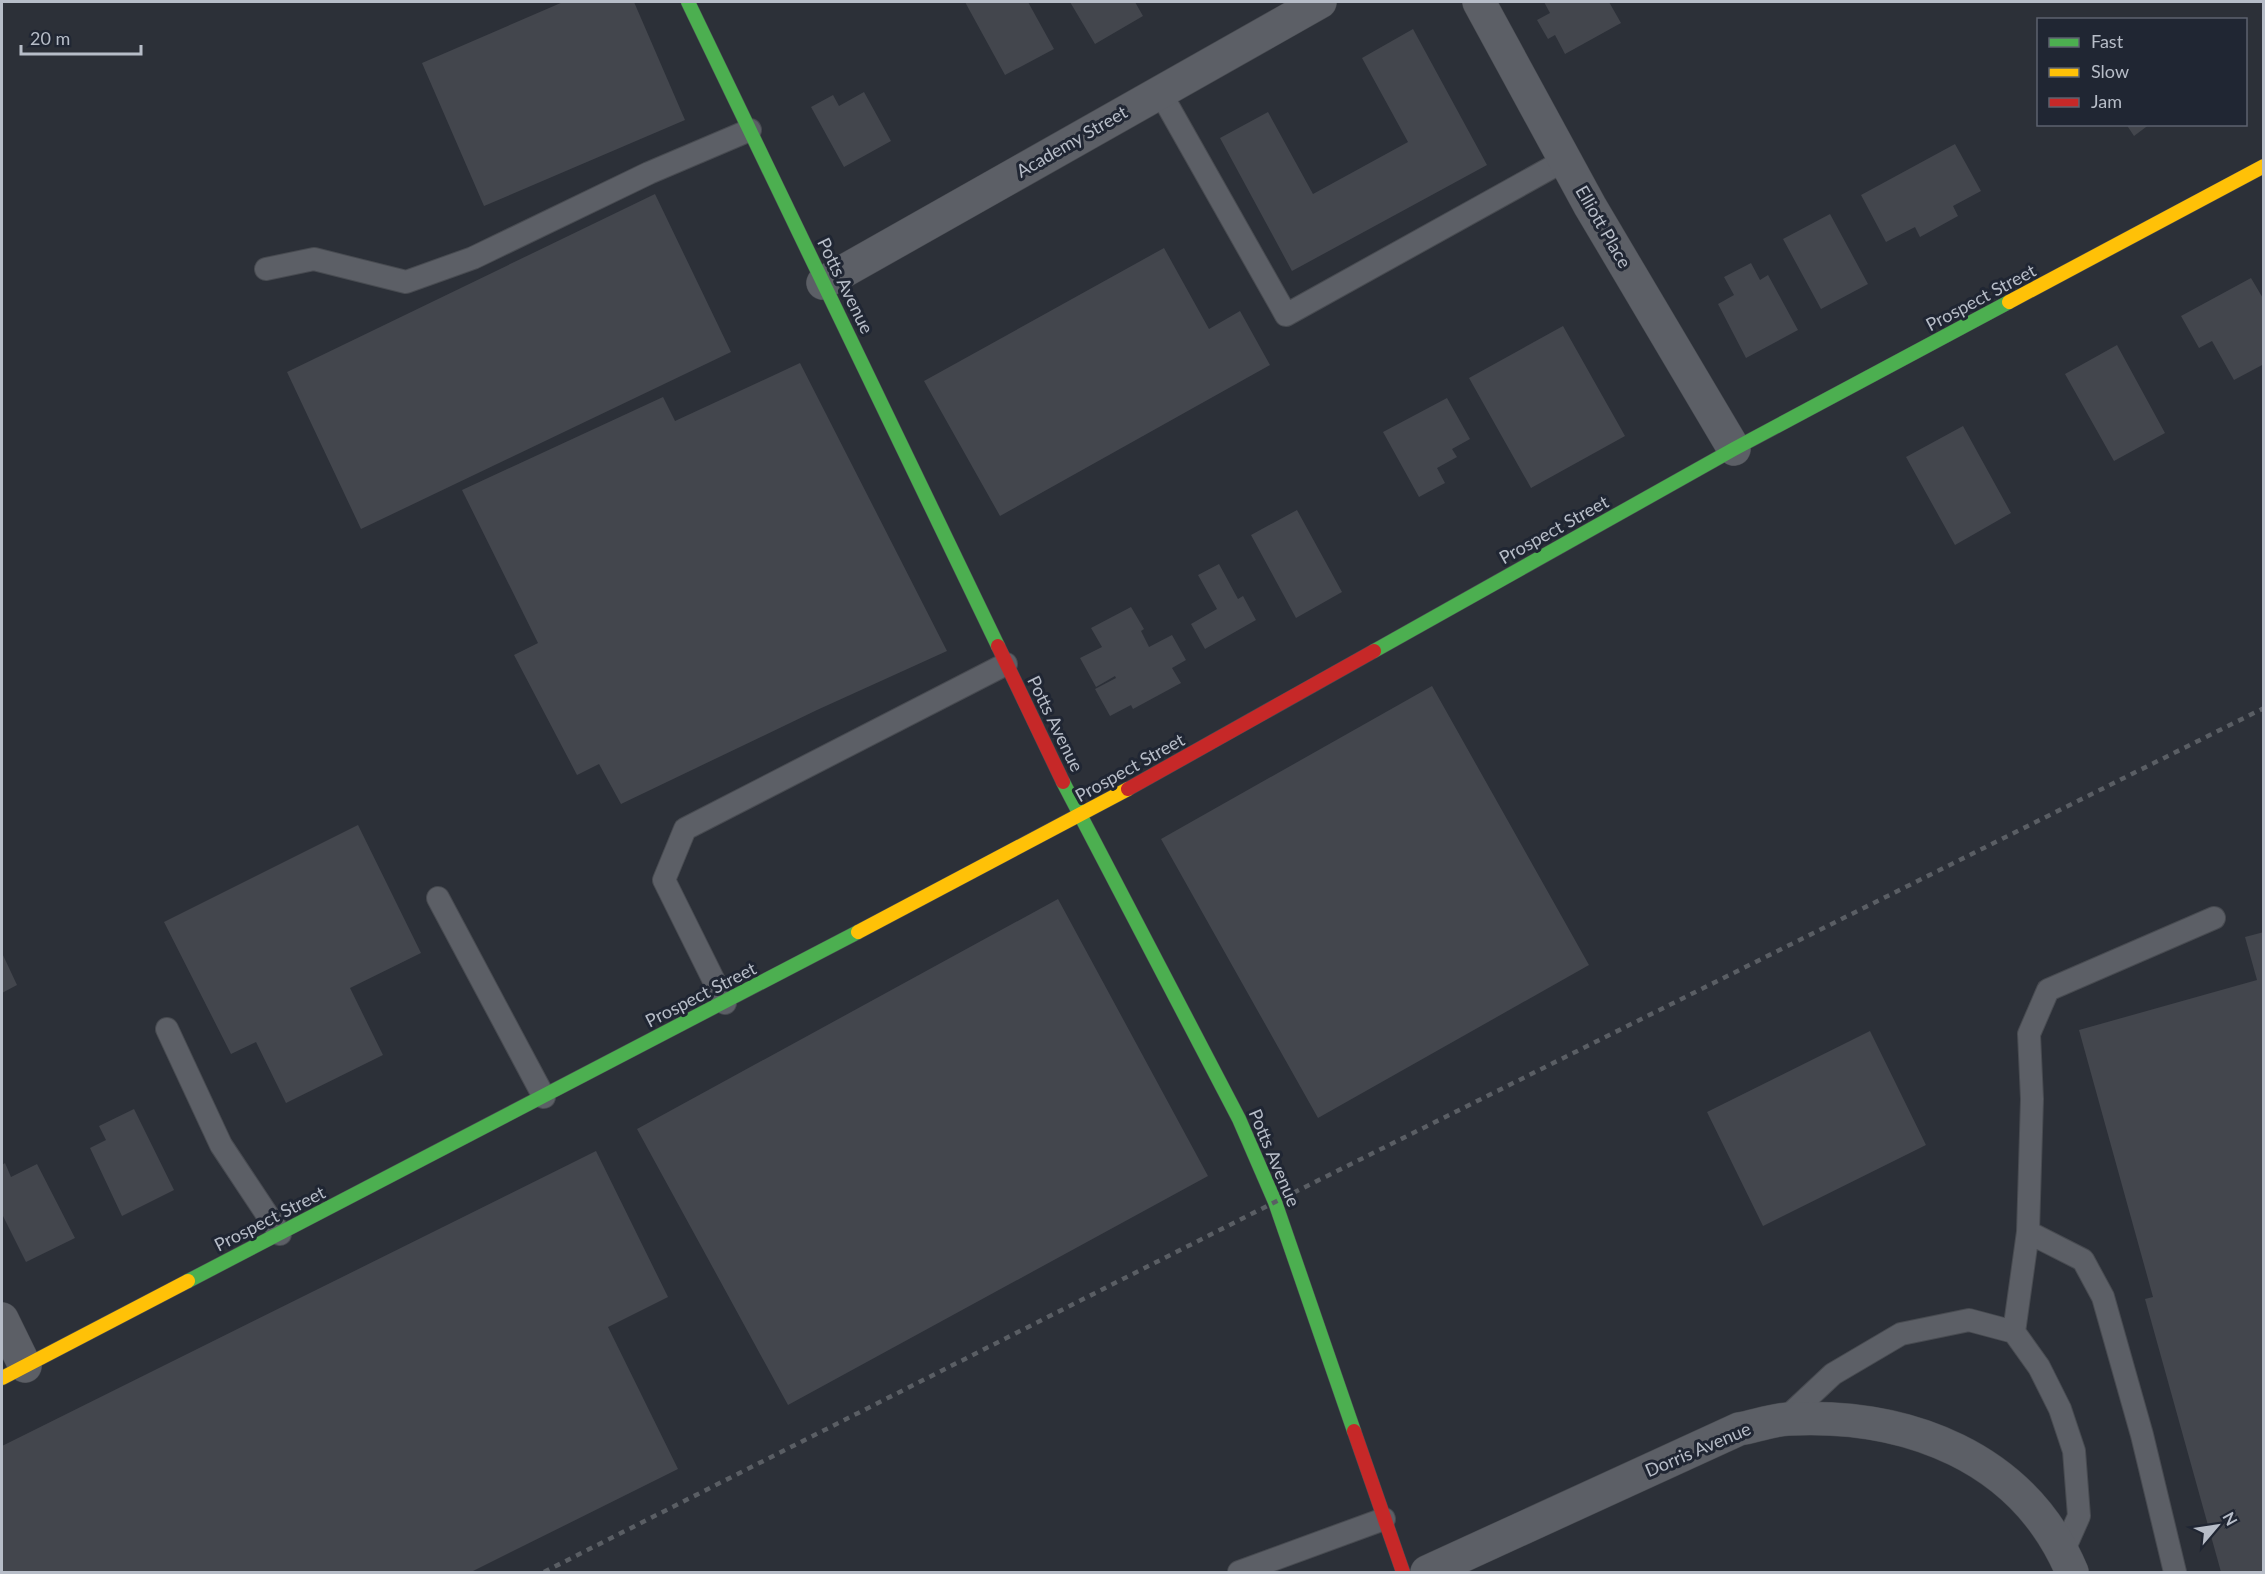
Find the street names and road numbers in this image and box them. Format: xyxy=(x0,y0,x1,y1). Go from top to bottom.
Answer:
street label: Academy Street xyxy=(1012,100,1131,182)
street label: Elliott Place xyxy=(1571,181,1636,272)
street label: Potts Avenue xyxy=(813,234,879,337)
street label: Prospect Street xyxy=(1922,259,2040,335)
street label: Prospect Street xyxy=(1495,490,1612,568)
street label: Potts Avenue xyxy=(1023,672,1089,775)
street label: Prospect Street xyxy=(1071,728,1188,806)
street label: Prospect Street xyxy=(641,956,760,1031)
street label: Potts Avenue xyxy=(1244,1105,1305,1210)
street label: Prospect Street xyxy=(210,1180,329,1255)
street label: Dorris Avenue xyxy=(1641,1417,1754,1481)

